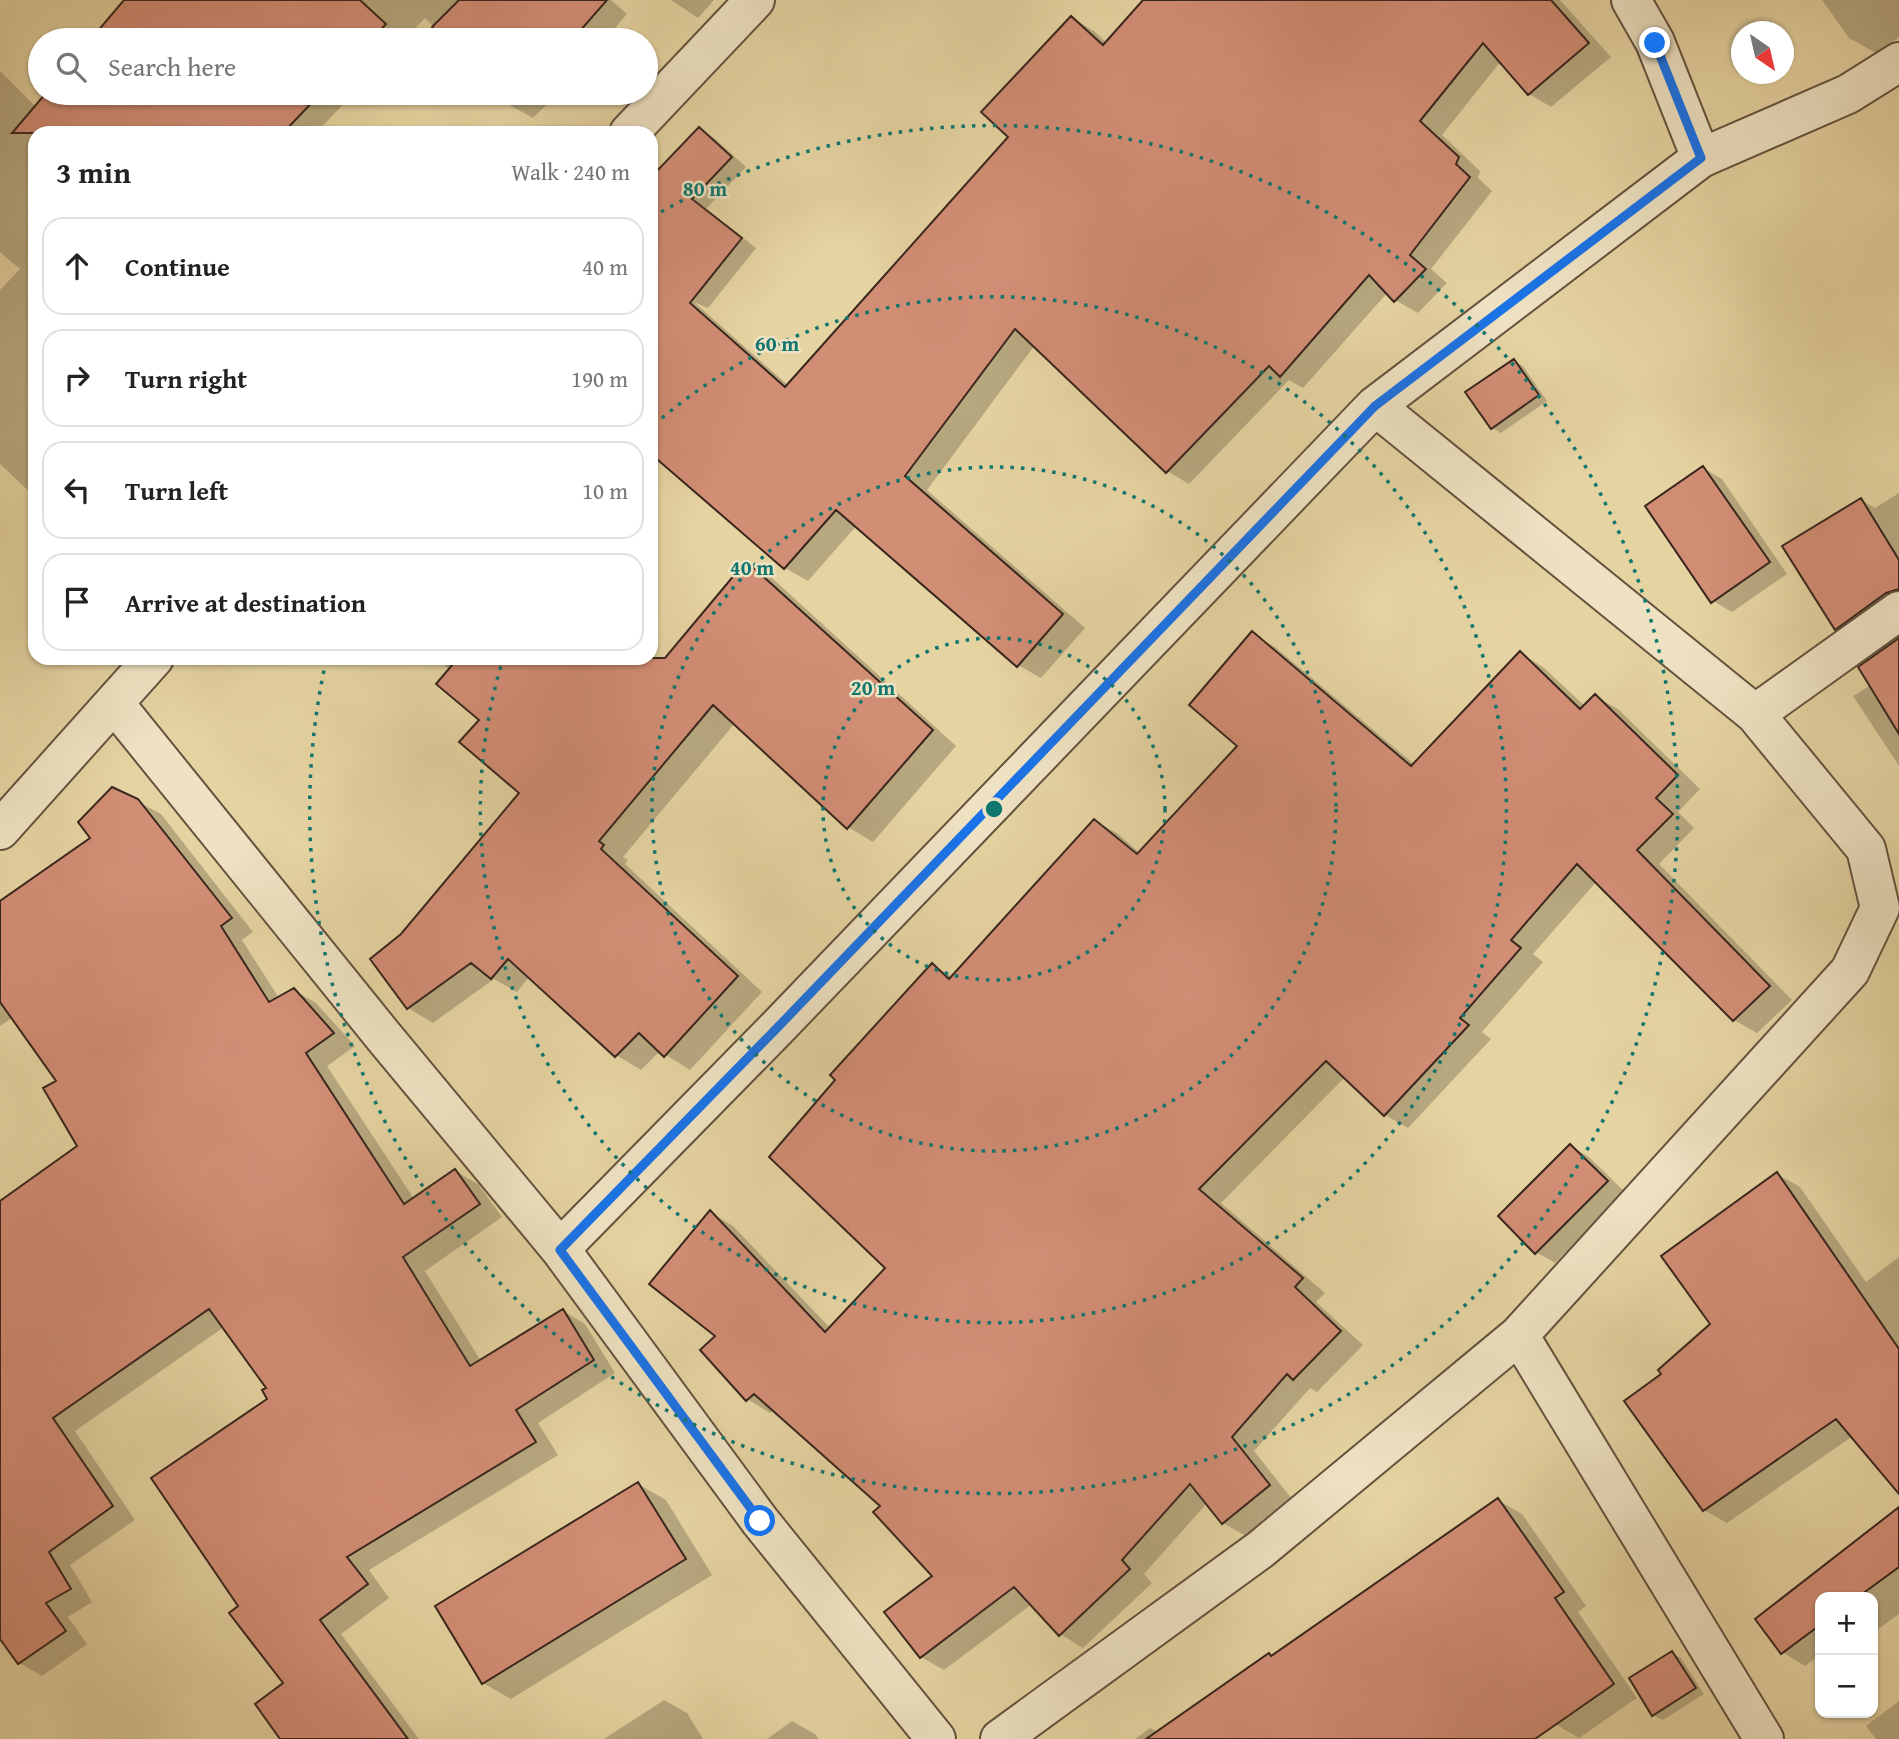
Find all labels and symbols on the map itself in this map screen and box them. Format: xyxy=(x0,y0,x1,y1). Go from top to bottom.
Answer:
north arrow xyxy=(1731,21,1794,84)
route end xyxy=(1639,27,1670,58)
text: 80 m xyxy=(683,173,727,204)
text: 60 m xyxy=(755,328,799,359)
text: 40 m xyxy=(730,552,774,583)
text: 20 m xyxy=(851,672,895,703)
centre of rings xyxy=(982,797,1006,821)
route start xyxy=(744,1505,775,1536)

